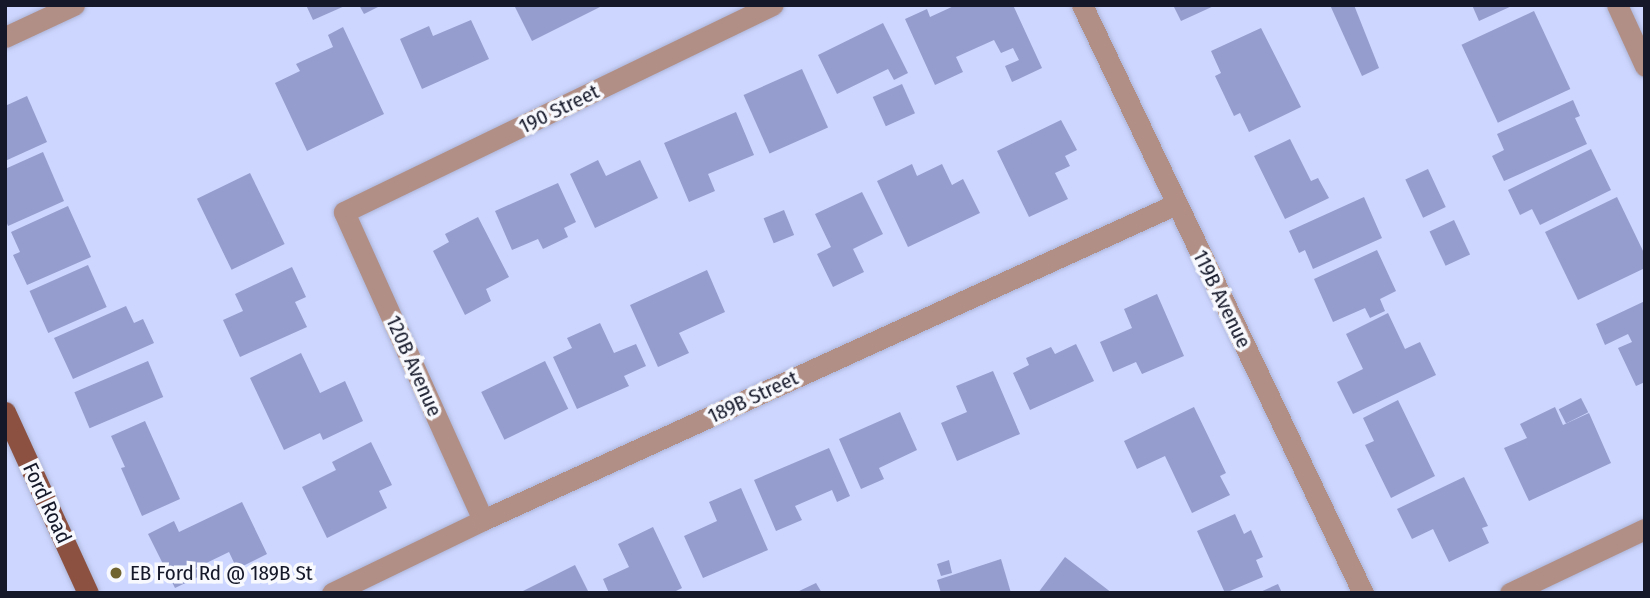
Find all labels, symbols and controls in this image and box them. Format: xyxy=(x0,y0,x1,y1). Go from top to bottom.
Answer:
street label: 190 Street xyxy=(515,79,603,139)
street label: 119B Avenue xyxy=(1187,246,1257,352)
street label: 120B Avenue xyxy=(381,312,447,420)
street label: 189B Street xyxy=(704,365,802,429)
street label: Ford Road xyxy=(17,459,77,547)
place label: EB Ford Rd @ 189B St xyxy=(130,560,313,586)
marker: EB Ford Rd @ 189B St xyxy=(108,565,124,581)

